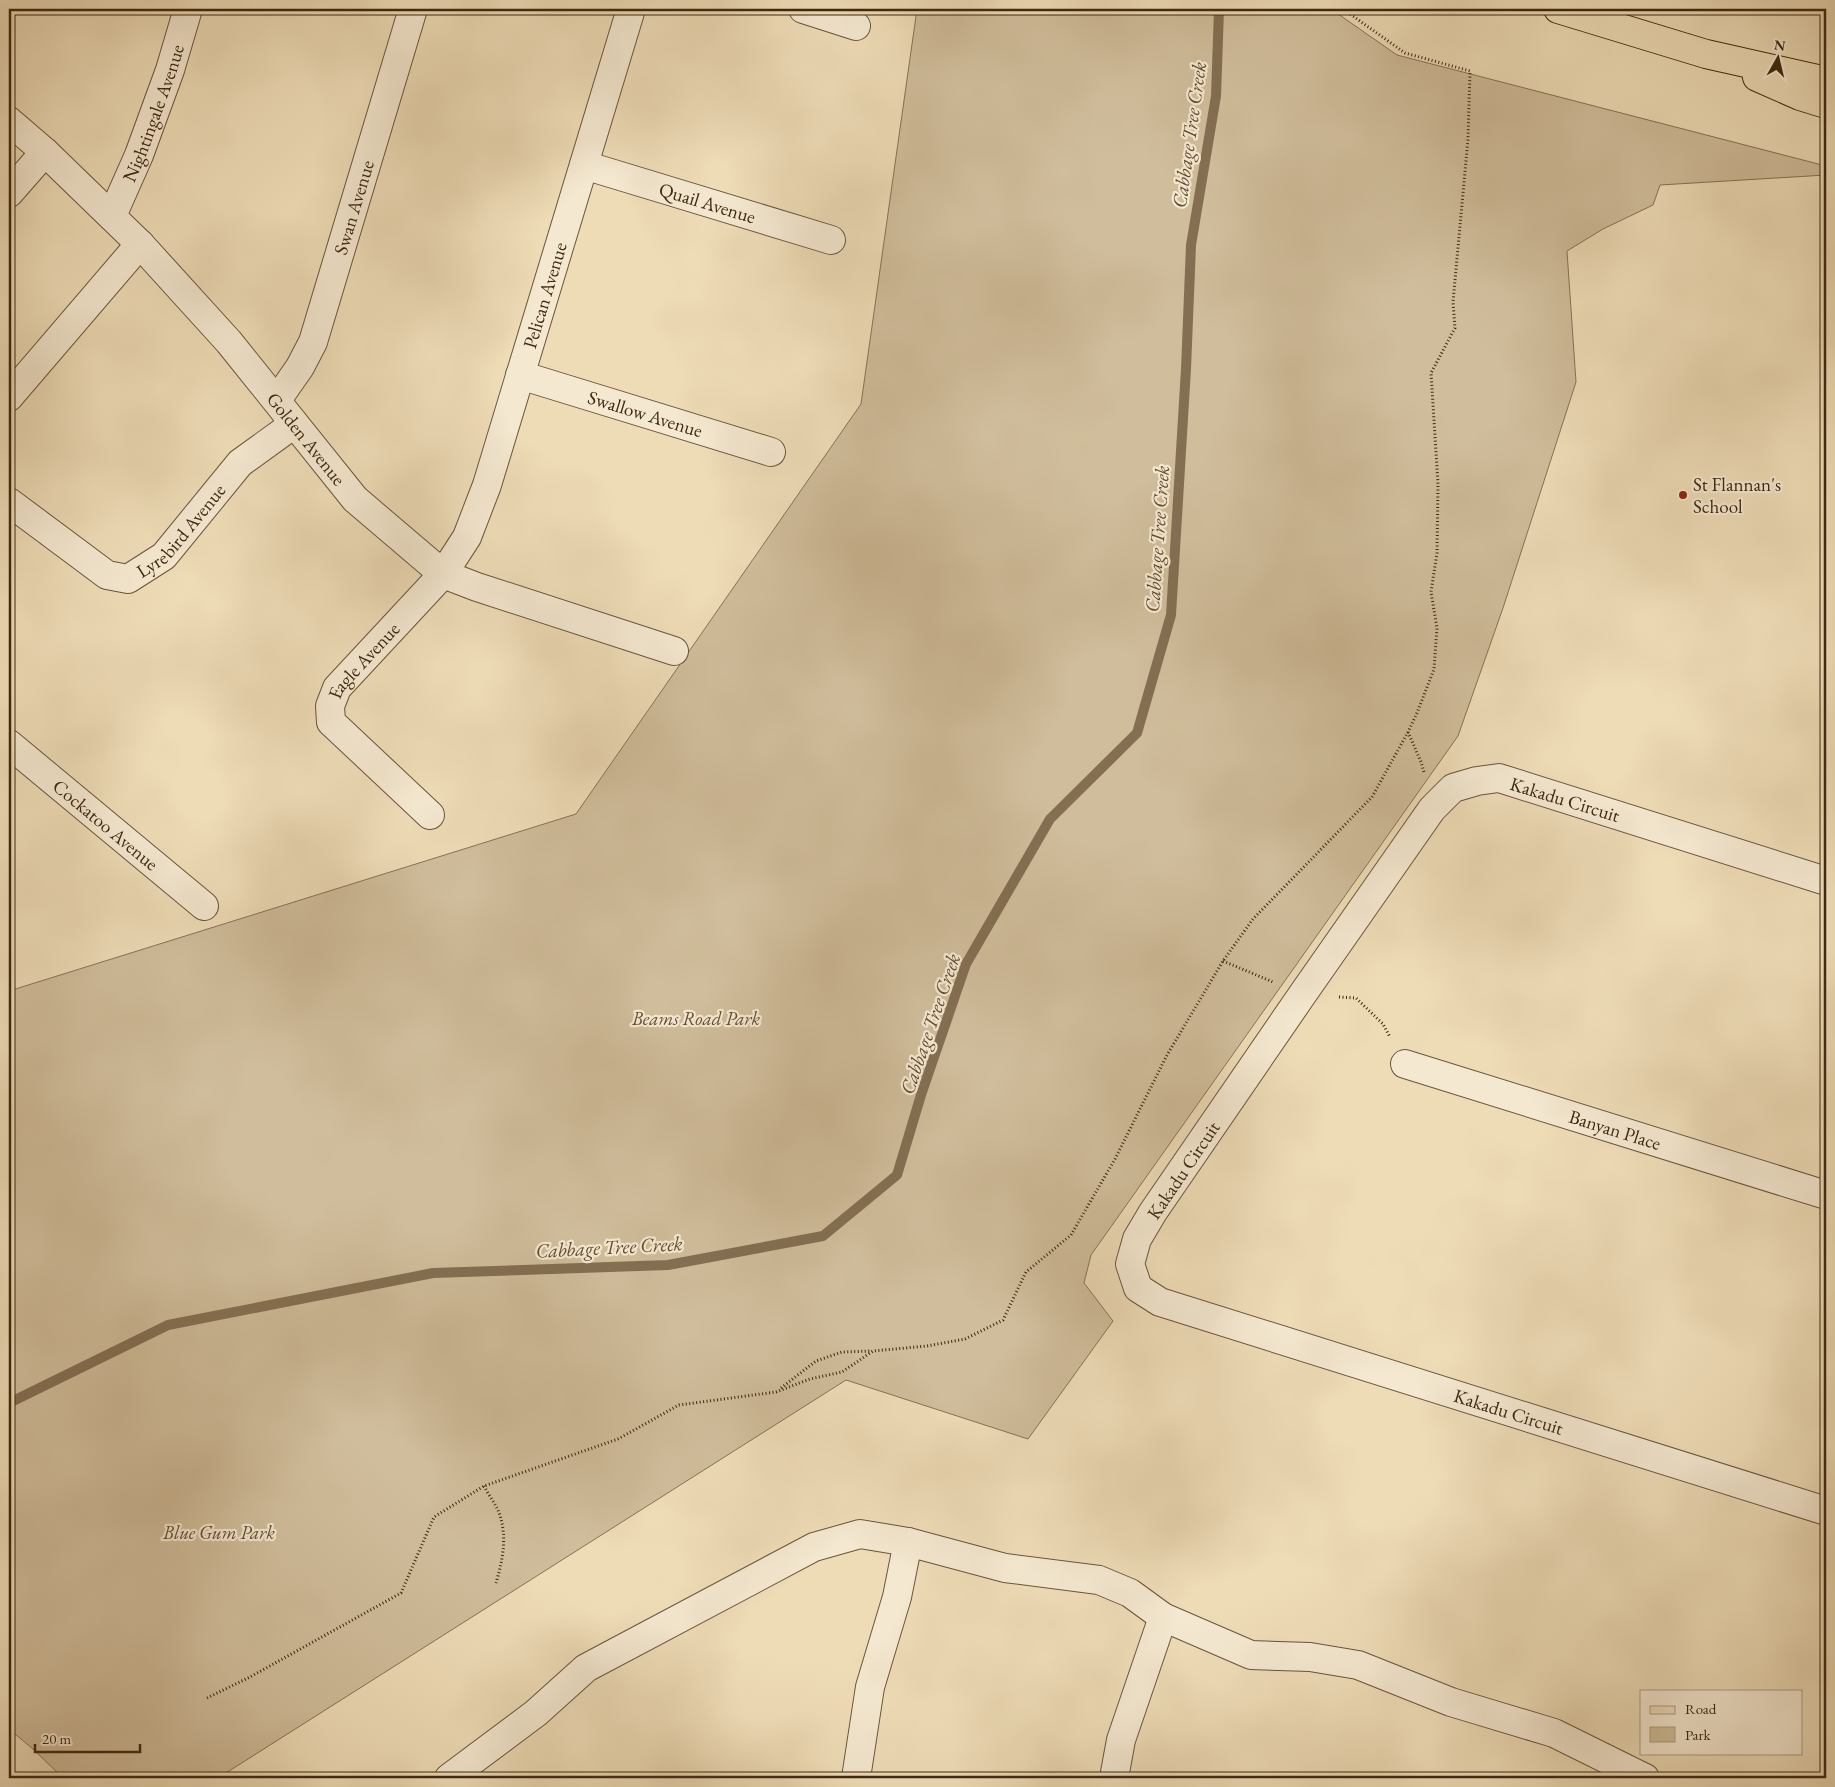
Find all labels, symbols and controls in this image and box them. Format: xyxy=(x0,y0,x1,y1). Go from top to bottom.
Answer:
north arrow xyxy=(1752,32,1802,82)
text: N xyxy=(1773,35,1787,55)
street label: Nightingale Avenue xyxy=(117,42,190,186)
water label: Cabbage Tree Creek xyxy=(1166,60,1212,210)
street label: Swan Avenue xyxy=(328,157,380,258)
street label: Quail Avenue xyxy=(656,177,759,229)
street label: Pelican Avenue xyxy=(517,239,573,351)
street label: Swallow Avenue xyxy=(585,385,706,443)
street label: Golden Avenue xyxy=(261,387,351,491)
water label: Cabbage Tree Creek xyxy=(1139,465,1175,613)
place label: St Flannan's School xyxy=(1693,472,1781,519)
street label: Lyrebird Avenue xyxy=(132,479,231,584)
marker: St Flannan's School xyxy=(1677,489,1689,501)
street label: Eagle Avenue xyxy=(322,617,405,702)
street label: Kakadu Circuit xyxy=(1507,771,1623,828)
street label: Cockatoo Avenue xyxy=(47,774,164,876)
water label: Cabbage Tree Creek xyxy=(894,950,966,1098)
park label: Beams Road Park xyxy=(631,1006,760,1031)
street label: Banyan Place xyxy=(1566,1104,1664,1156)
street label: Kakadu Circuit xyxy=(1141,1116,1225,1224)
water label: Cabbage Tree Creek xyxy=(535,1230,683,1264)
street label: Kakadu Circuit xyxy=(1451,1383,1566,1441)
park label: Blue Gum Park xyxy=(162,1520,275,1545)
legend xyxy=(1640,1690,1802,1754)
text: Road xyxy=(1685,1699,1717,1718)
scale bar xyxy=(35,1722,140,1754)
text: Park xyxy=(1685,1725,1712,1744)
text: 20 m xyxy=(42,1729,71,1748)

